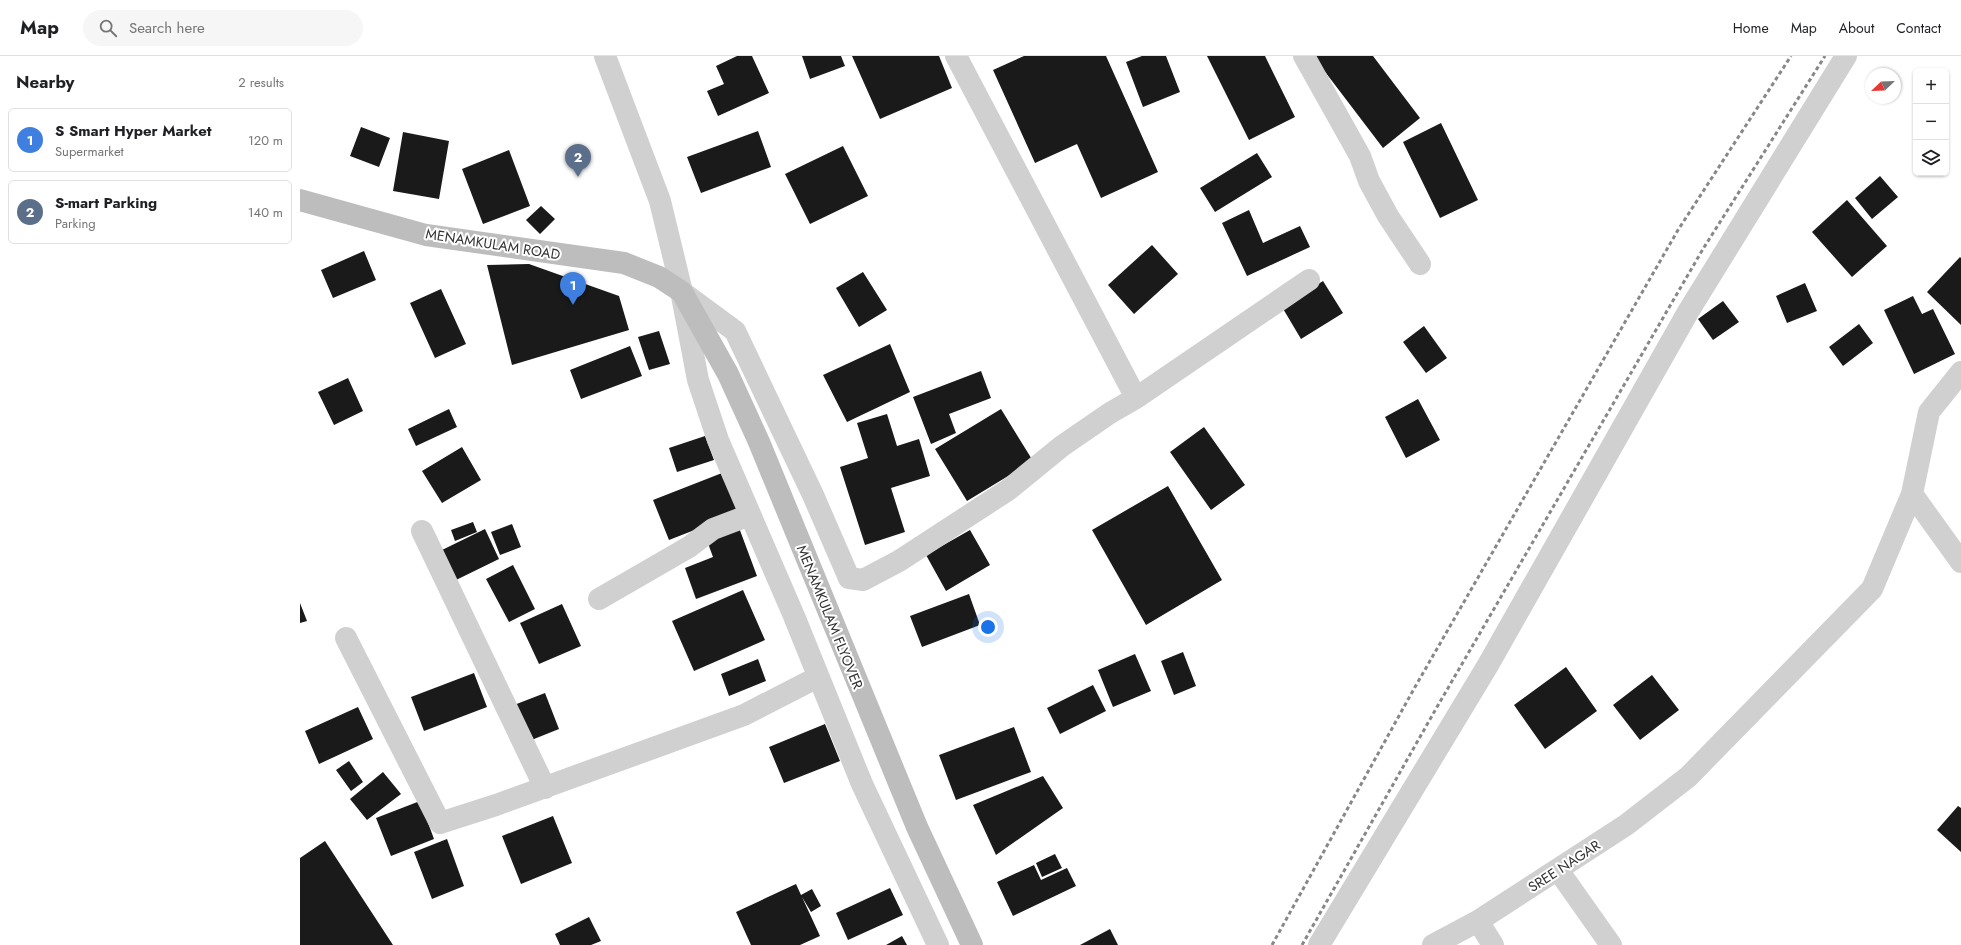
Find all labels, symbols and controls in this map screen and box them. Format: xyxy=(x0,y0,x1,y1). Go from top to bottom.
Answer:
search box xyxy=(83,10,363,46)
text: Map xyxy=(20,14,59,41)
icon: search xyxy=(97,17,119,39)
text: Search here xyxy=(129,17,205,39)
text: Home xyxy=(1733,18,1769,38)
text: Map xyxy=(1791,18,1817,38)
text: About xyxy=(1839,18,1874,38)
text: Contact xyxy=(1896,18,1941,38)
north arrow xyxy=(1865,68,1901,104)
map controls xyxy=(1913,68,1949,176)
button: + xyxy=(1913,68,1949,104)
text: Nearby xyxy=(16,70,74,94)
text: 2 results xyxy=(238,73,284,92)
button: − xyxy=(1913,104,1949,140)
text: S Smart Hyper Market xyxy=(55,120,212,142)
text: 1 xyxy=(27,131,33,150)
text: 120 m xyxy=(248,131,283,150)
button: layers xyxy=(1913,140,1949,176)
text: Supermarket xyxy=(55,142,124,161)
pin: 2 xyxy=(565,144,591,177)
text: S-mart Parking xyxy=(55,192,157,214)
text: 2 xyxy=(26,203,34,222)
text: 140 m xyxy=(248,203,283,222)
text: Parking xyxy=(55,214,96,233)
street label: MENAMKULAM ROAD xyxy=(424,223,562,265)
pin: 1 xyxy=(560,272,586,305)
street label: MENAMKULAM FLYOVER xyxy=(792,542,868,692)
your location xyxy=(978,617,998,637)
street label: SREE NAGAR xyxy=(1524,835,1604,897)

